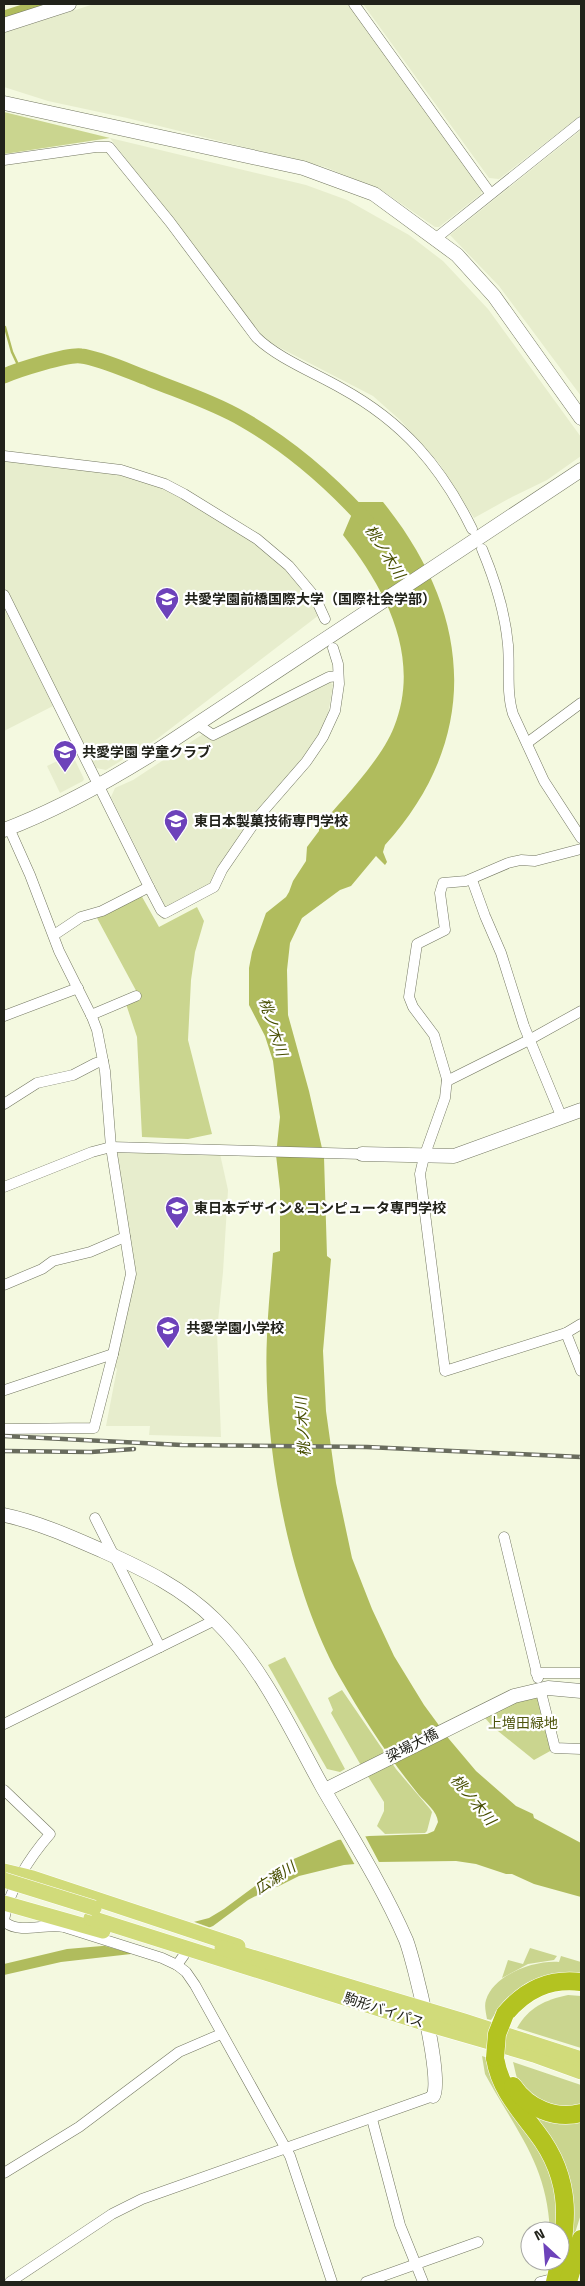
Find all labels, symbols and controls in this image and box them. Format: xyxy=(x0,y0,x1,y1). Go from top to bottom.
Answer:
water label: 桃ノ木川 xyxy=(360,520,412,585)
school or university icon: 共愛学園前橋国際大学（国際社会学部） xyxy=(154,586,180,620)
place label: 共愛学園前橋国際大学（国際社会学部） xyxy=(184,588,436,609)
school or university icon: 共愛学園 学童クラブ xyxy=(52,739,78,773)
place label: 共愛学園 学童クラブ xyxy=(82,741,211,762)
school or university icon: 東日本製菓技術専門学校 xyxy=(163,808,189,842)
place label: 東日本製菓技術専門学校 xyxy=(194,810,348,831)
water label: 桃ノ木川 xyxy=(253,995,294,1061)
school or university icon: 東日本デザイン＆コンピュータ専門学校 xyxy=(164,1195,190,1229)
place label: 東日本デザイン＆コンピュータ専門学校 xyxy=(194,1197,446,1218)
school or university icon: 共愛学園小学校 xyxy=(155,1315,181,1349)
place label: 共愛学園小学校 xyxy=(186,1317,284,1338)
water label: 桃ノ木川 xyxy=(289,1394,316,1458)
park label: 上増田緑地 xyxy=(488,1712,558,1733)
street label: 梁場大橋 xyxy=(382,1722,441,1767)
water label: 桃ノ木川 xyxy=(445,1769,503,1832)
water label: 広瀬川 xyxy=(250,1855,302,1899)
street label: 駒形バイパス xyxy=(341,1987,427,2032)
north arrow xyxy=(520,2221,570,2271)
text: N xyxy=(530,2222,548,2245)

